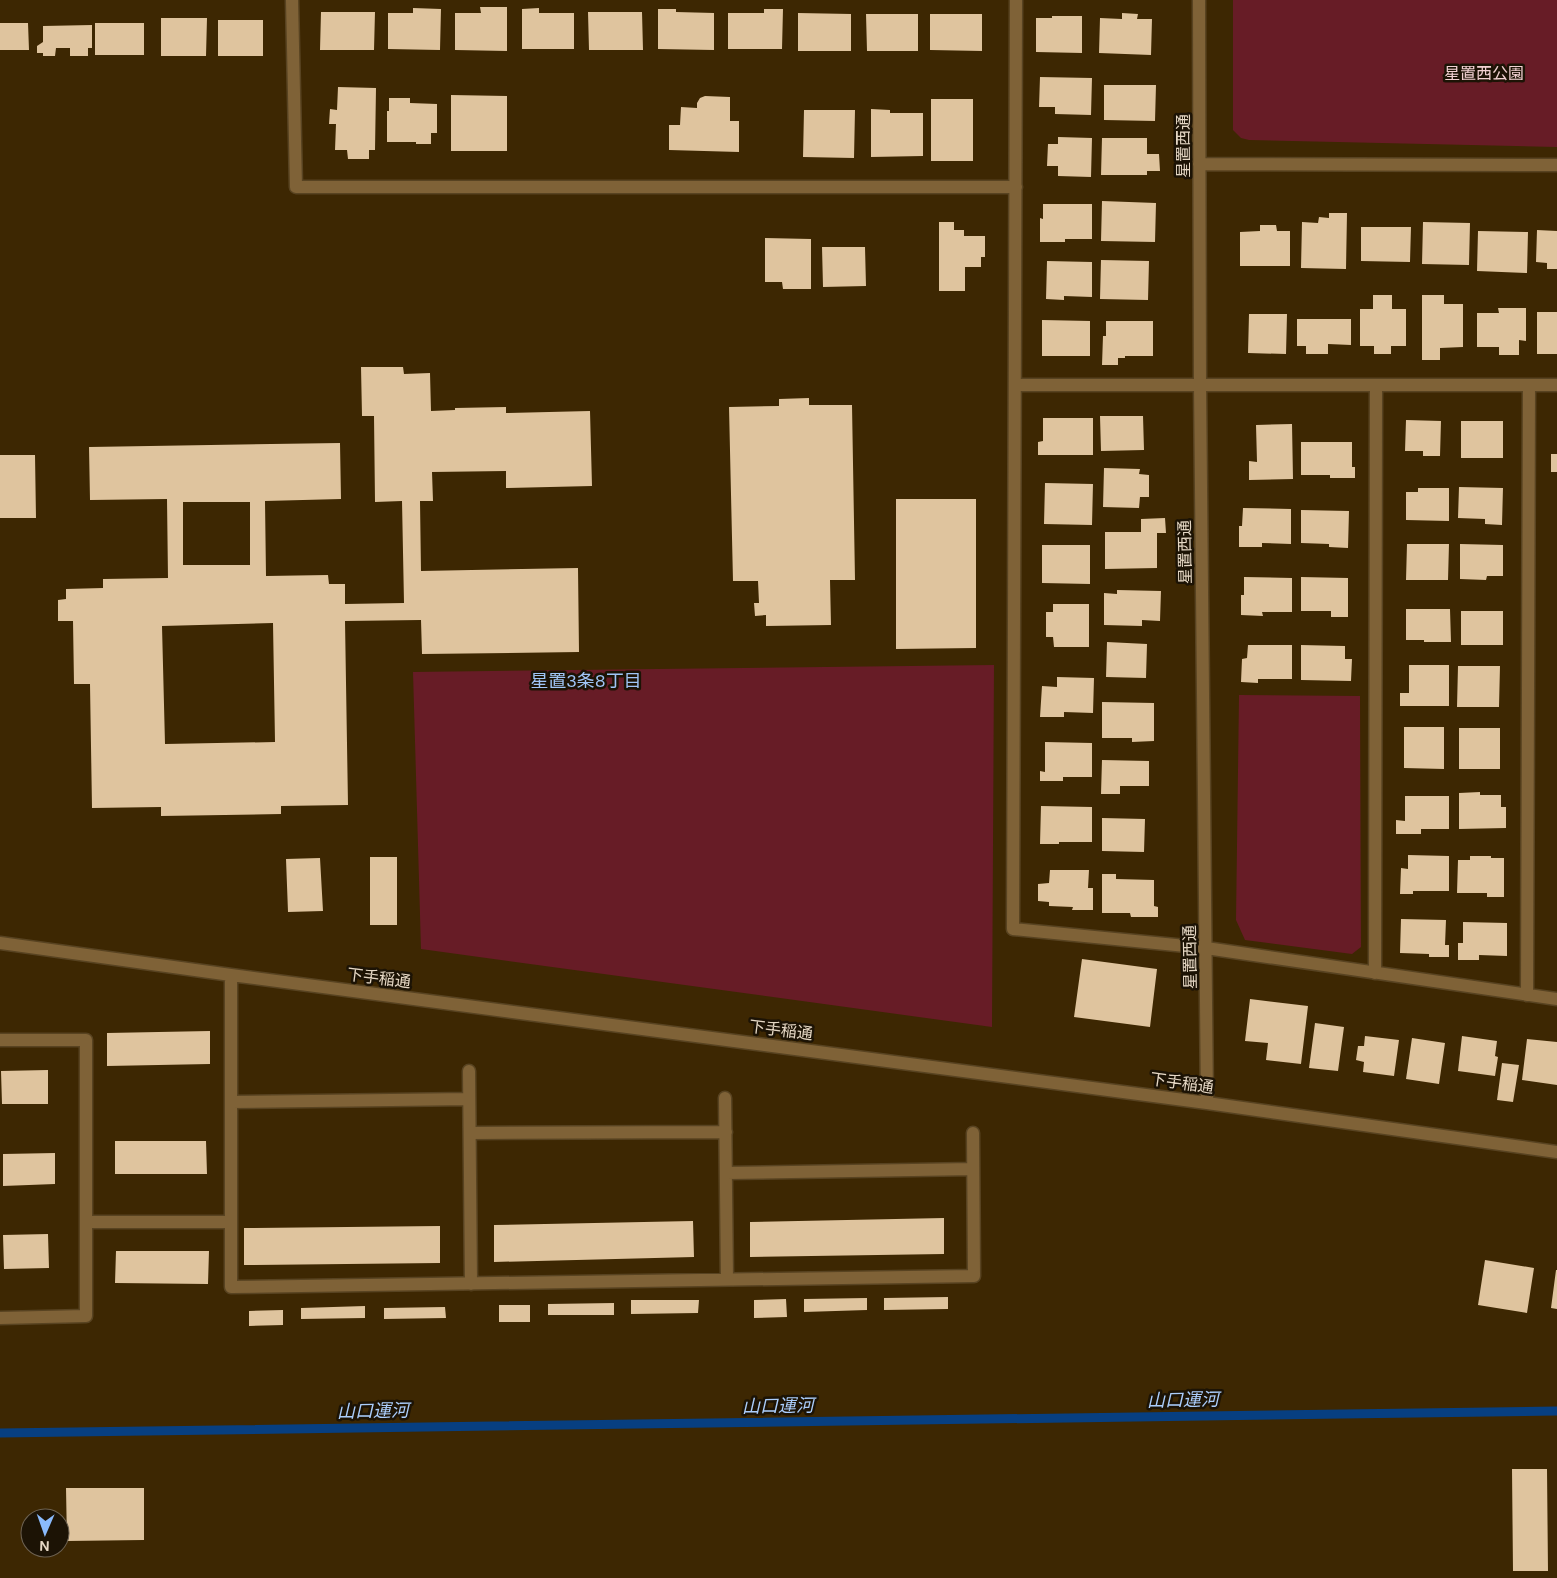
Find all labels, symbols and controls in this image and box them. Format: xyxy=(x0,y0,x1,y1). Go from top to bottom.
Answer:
park label: 星置西公園 xyxy=(1444,63,1524,84)
street label: 星置西通 xyxy=(1173,114,1194,178)
street label: 星置西通 xyxy=(1174,520,1196,584)
district label: 星置3条8丁目 xyxy=(530,669,642,693)
street label: 星置西通 xyxy=(1179,925,1201,989)
street label: 下手稲通 xyxy=(346,964,412,992)
street label: 下手稲通 xyxy=(748,1016,814,1044)
street label: 下手稲通 xyxy=(1149,1068,1215,1098)
water label: 山口運河 xyxy=(1147,1387,1222,1413)
water label: 山口運河 xyxy=(742,1393,817,1419)
water label: 山口運河 xyxy=(337,1398,412,1424)
north arrow xyxy=(20,1508,70,1558)
text: N xyxy=(39,1537,50,1555)

